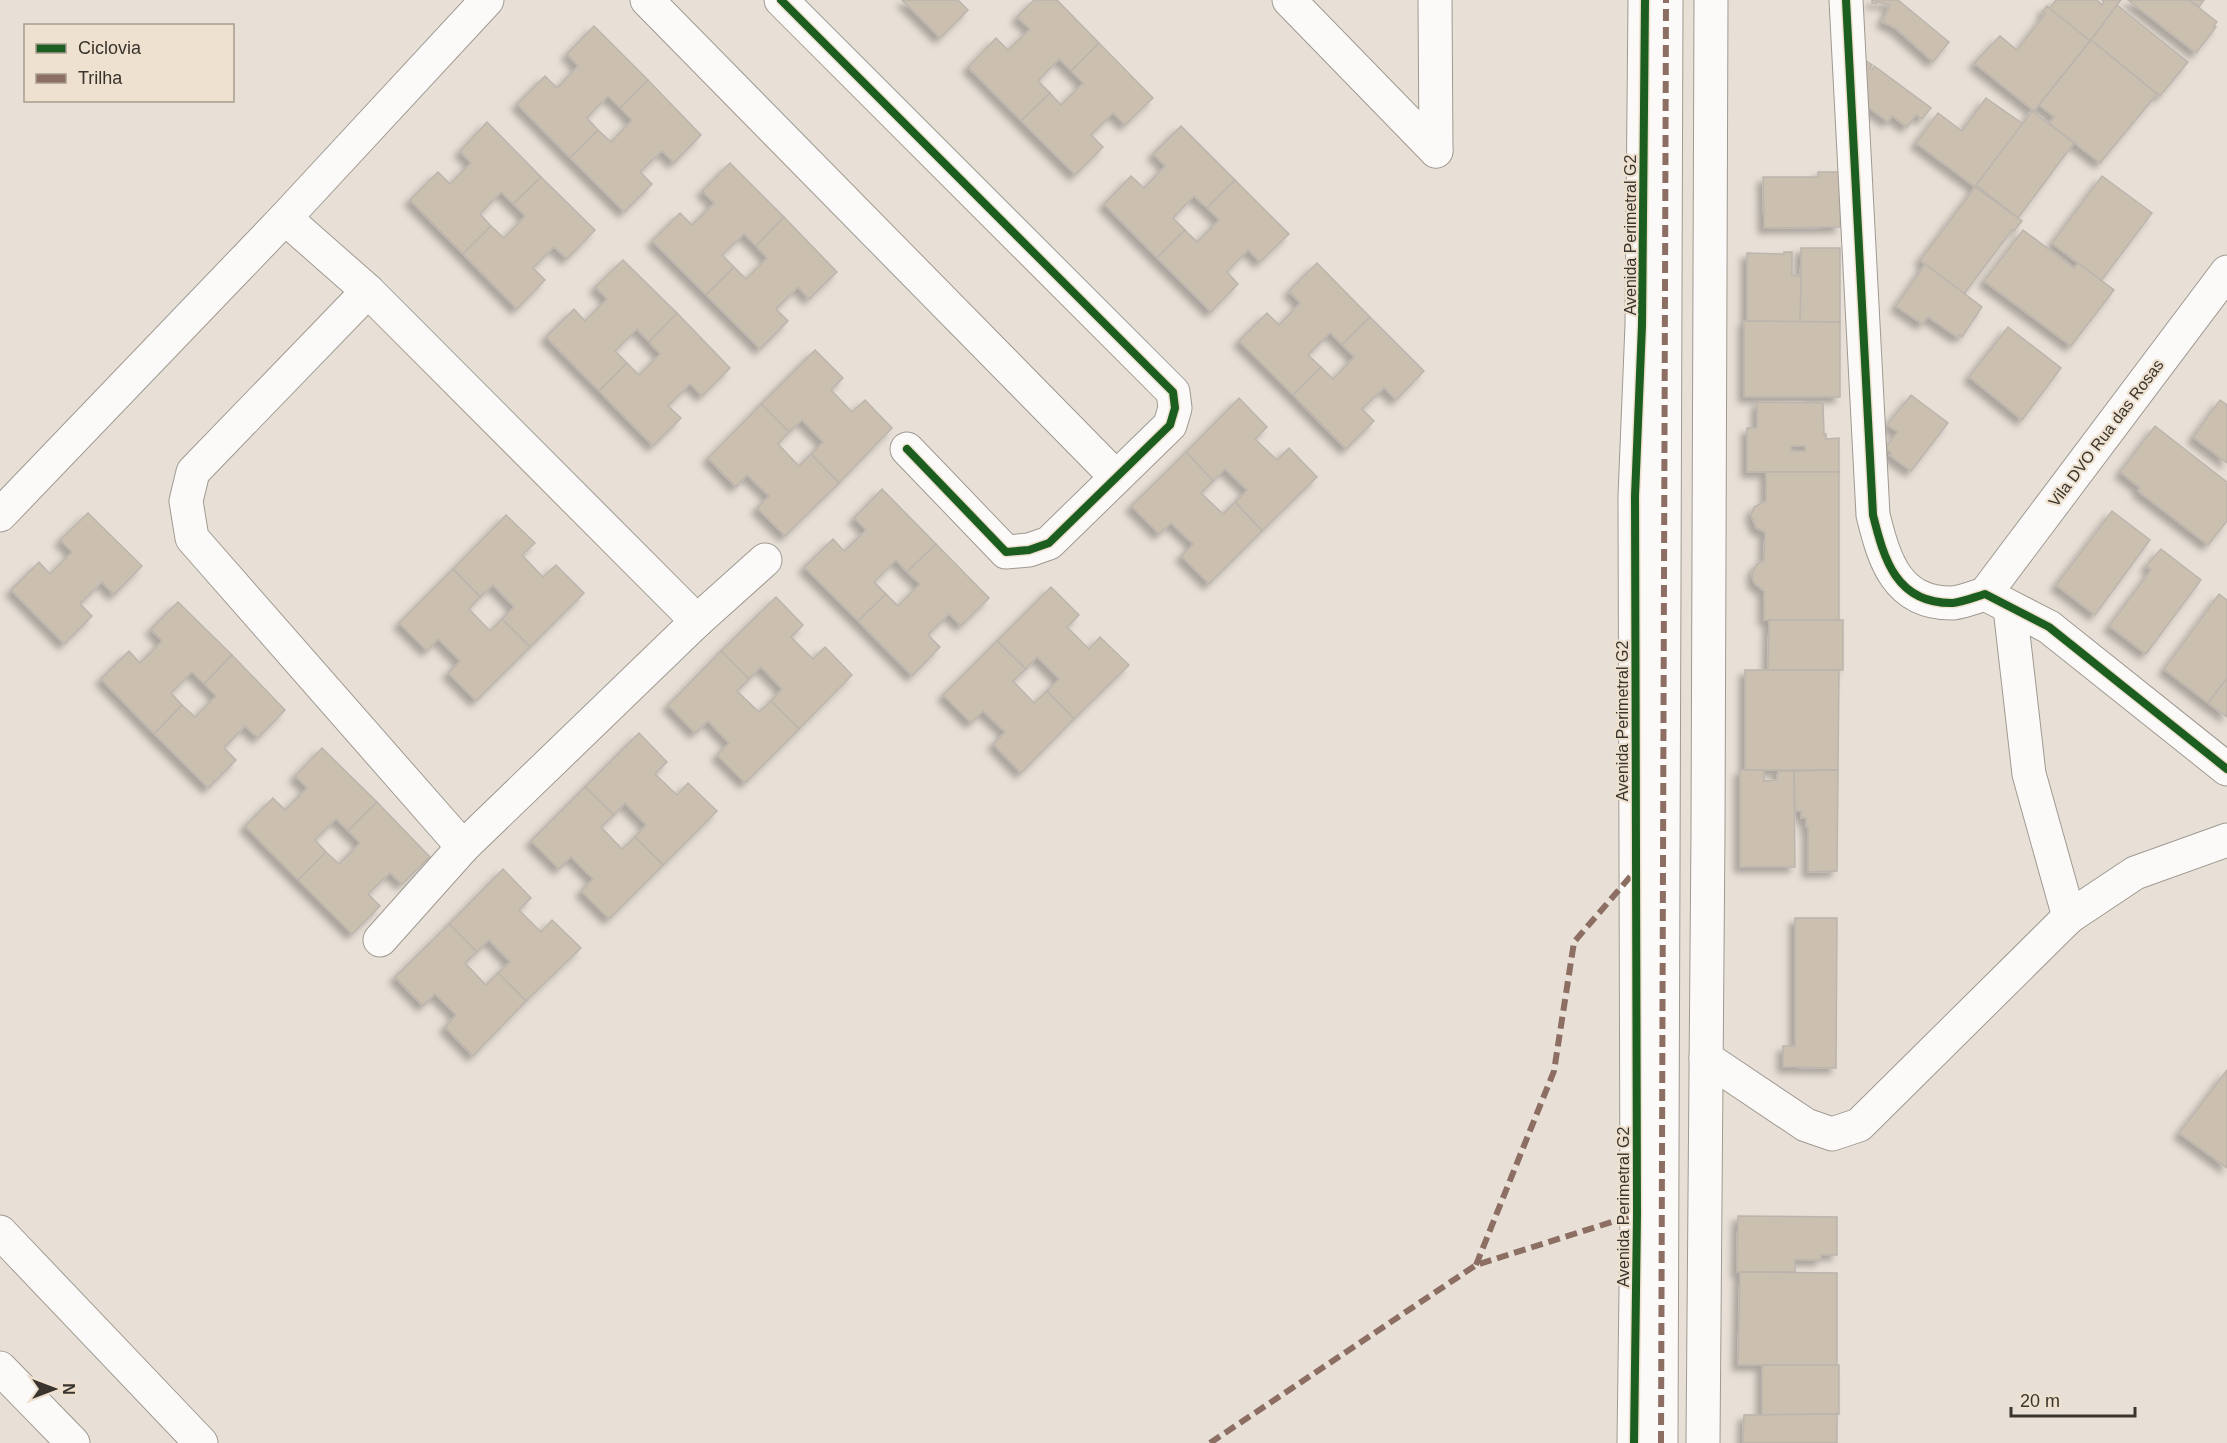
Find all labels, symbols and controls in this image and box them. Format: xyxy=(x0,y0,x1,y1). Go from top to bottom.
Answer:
legend xyxy=(24,24,234,102)
text: Ciclovia xyxy=(78,38,142,58)
text: Trilha xyxy=(78,68,123,88)
street label: Avenida Perimetral G2 xyxy=(1622,155,1639,315)
street label: Vila DVO Rua das Rosas xyxy=(2045,356,2167,510)
street label: Avenida Perimetral G2 xyxy=(1614,641,1631,801)
street label: Avenida Perimetral G2 xyxy=(1615,1127,1632,1287)
north arrow xyxy=(24,1359,84,1419)
scale bar xyxy=(2011,1380,2136,1418)
text: N xyxy=(60,1383,77,1395)
text: 20 m xyxy=(2020,1391,2060,1411)

